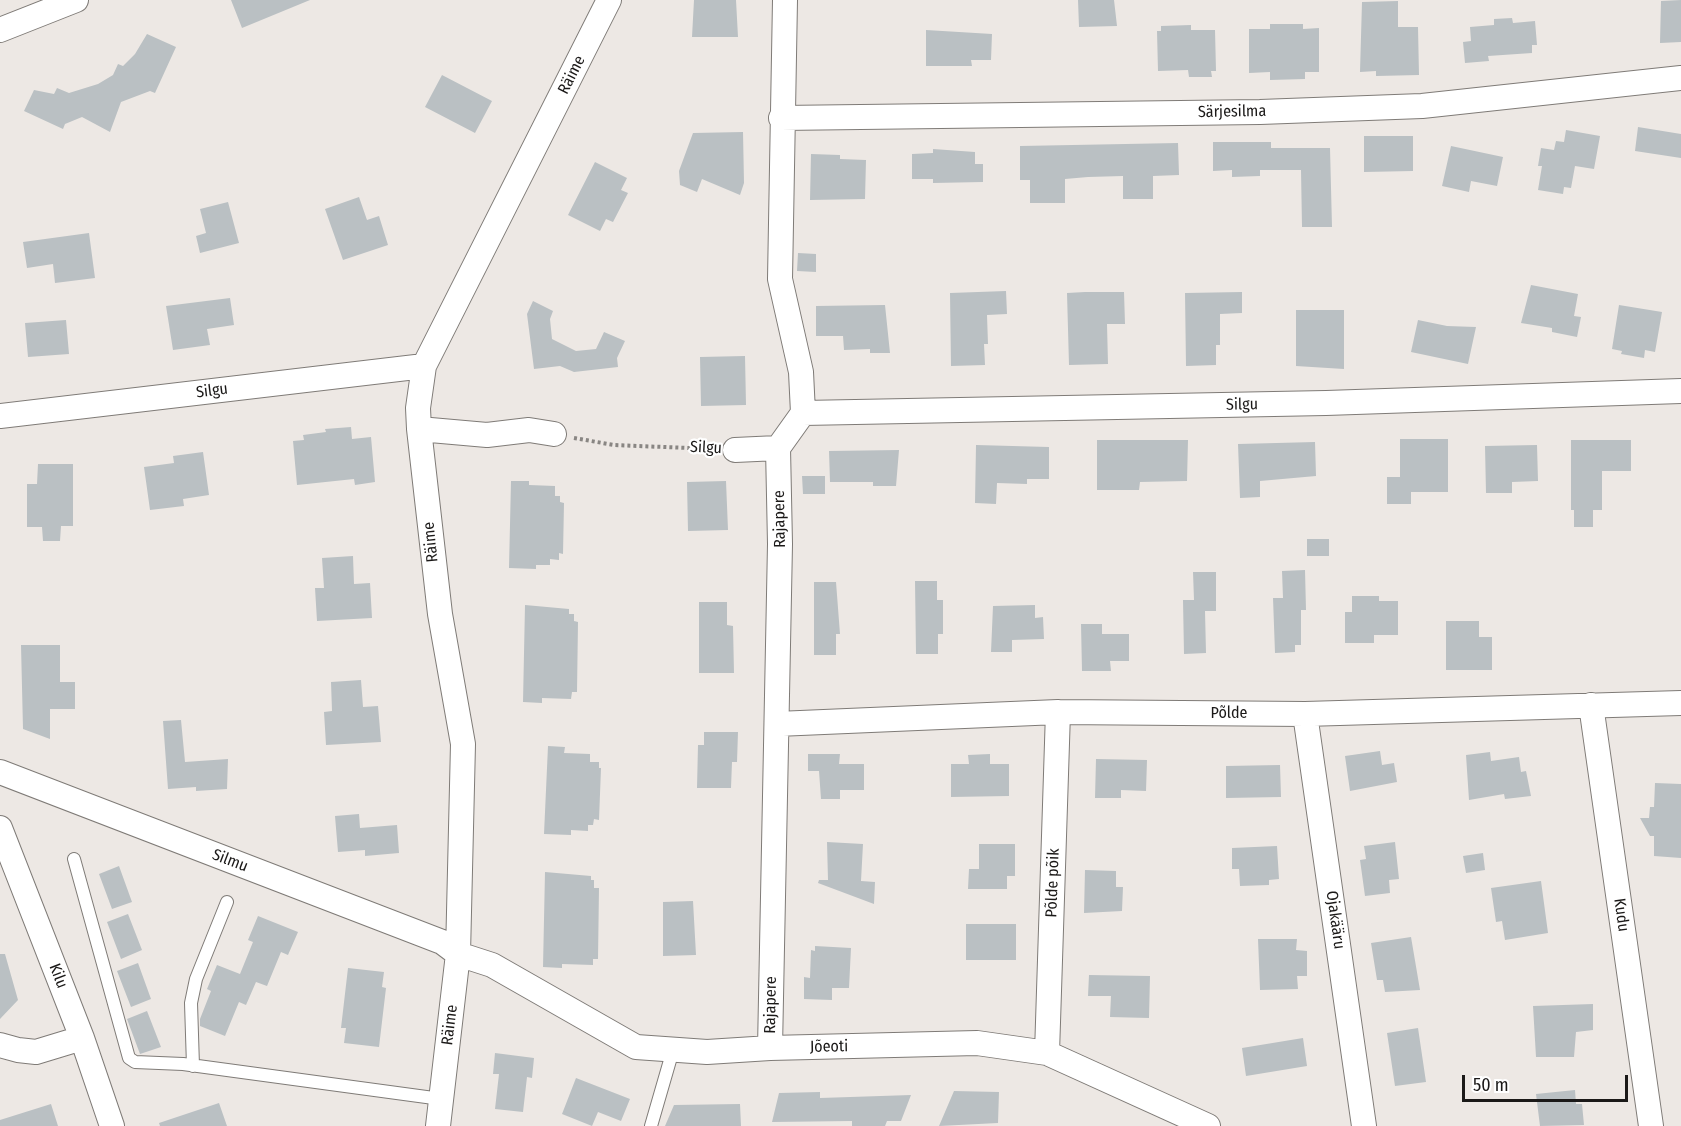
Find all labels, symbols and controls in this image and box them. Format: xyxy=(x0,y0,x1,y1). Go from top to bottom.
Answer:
street label: Räime xyxy=(554,53,590,97)
street label: Särjesilma xyxy=(1198,102,1266,122)
street label: Silgu xyxy=(195,380,229,402)
street label: Silgu xyxy=(1226,395,1258,415)
street label: Silgu xyxy=(690,438,722,458)
street label: Rajapere xyxy=(770,490,790,548)
street label: Räime xyxy=(419,521,443,563)
street label: Põlde xyxy=(1211,704,1247,724)
street label: Silmu xyxy=(209,845,251,877)
street label: Põlde põik xyxy=(1042,848,1064,918)
street label: Ojakääru xyxy=(1321,890,1349,950)
street label: Kudu xyxy=(1609,897,1633,933)
street label: Kilu xyxy=(45,961,71,991)
street label: Rajapere xyxy=(761,976,781,1034)
street label: Räime xyxy=(438,1004,462,1046)
street label: Jõeoti xyxy=(810,1037,848,1057)
scale bar xyxy=(1465,1063,1632,1101)
text: 50 m xyxy=(1473,1074,1509,1096)

